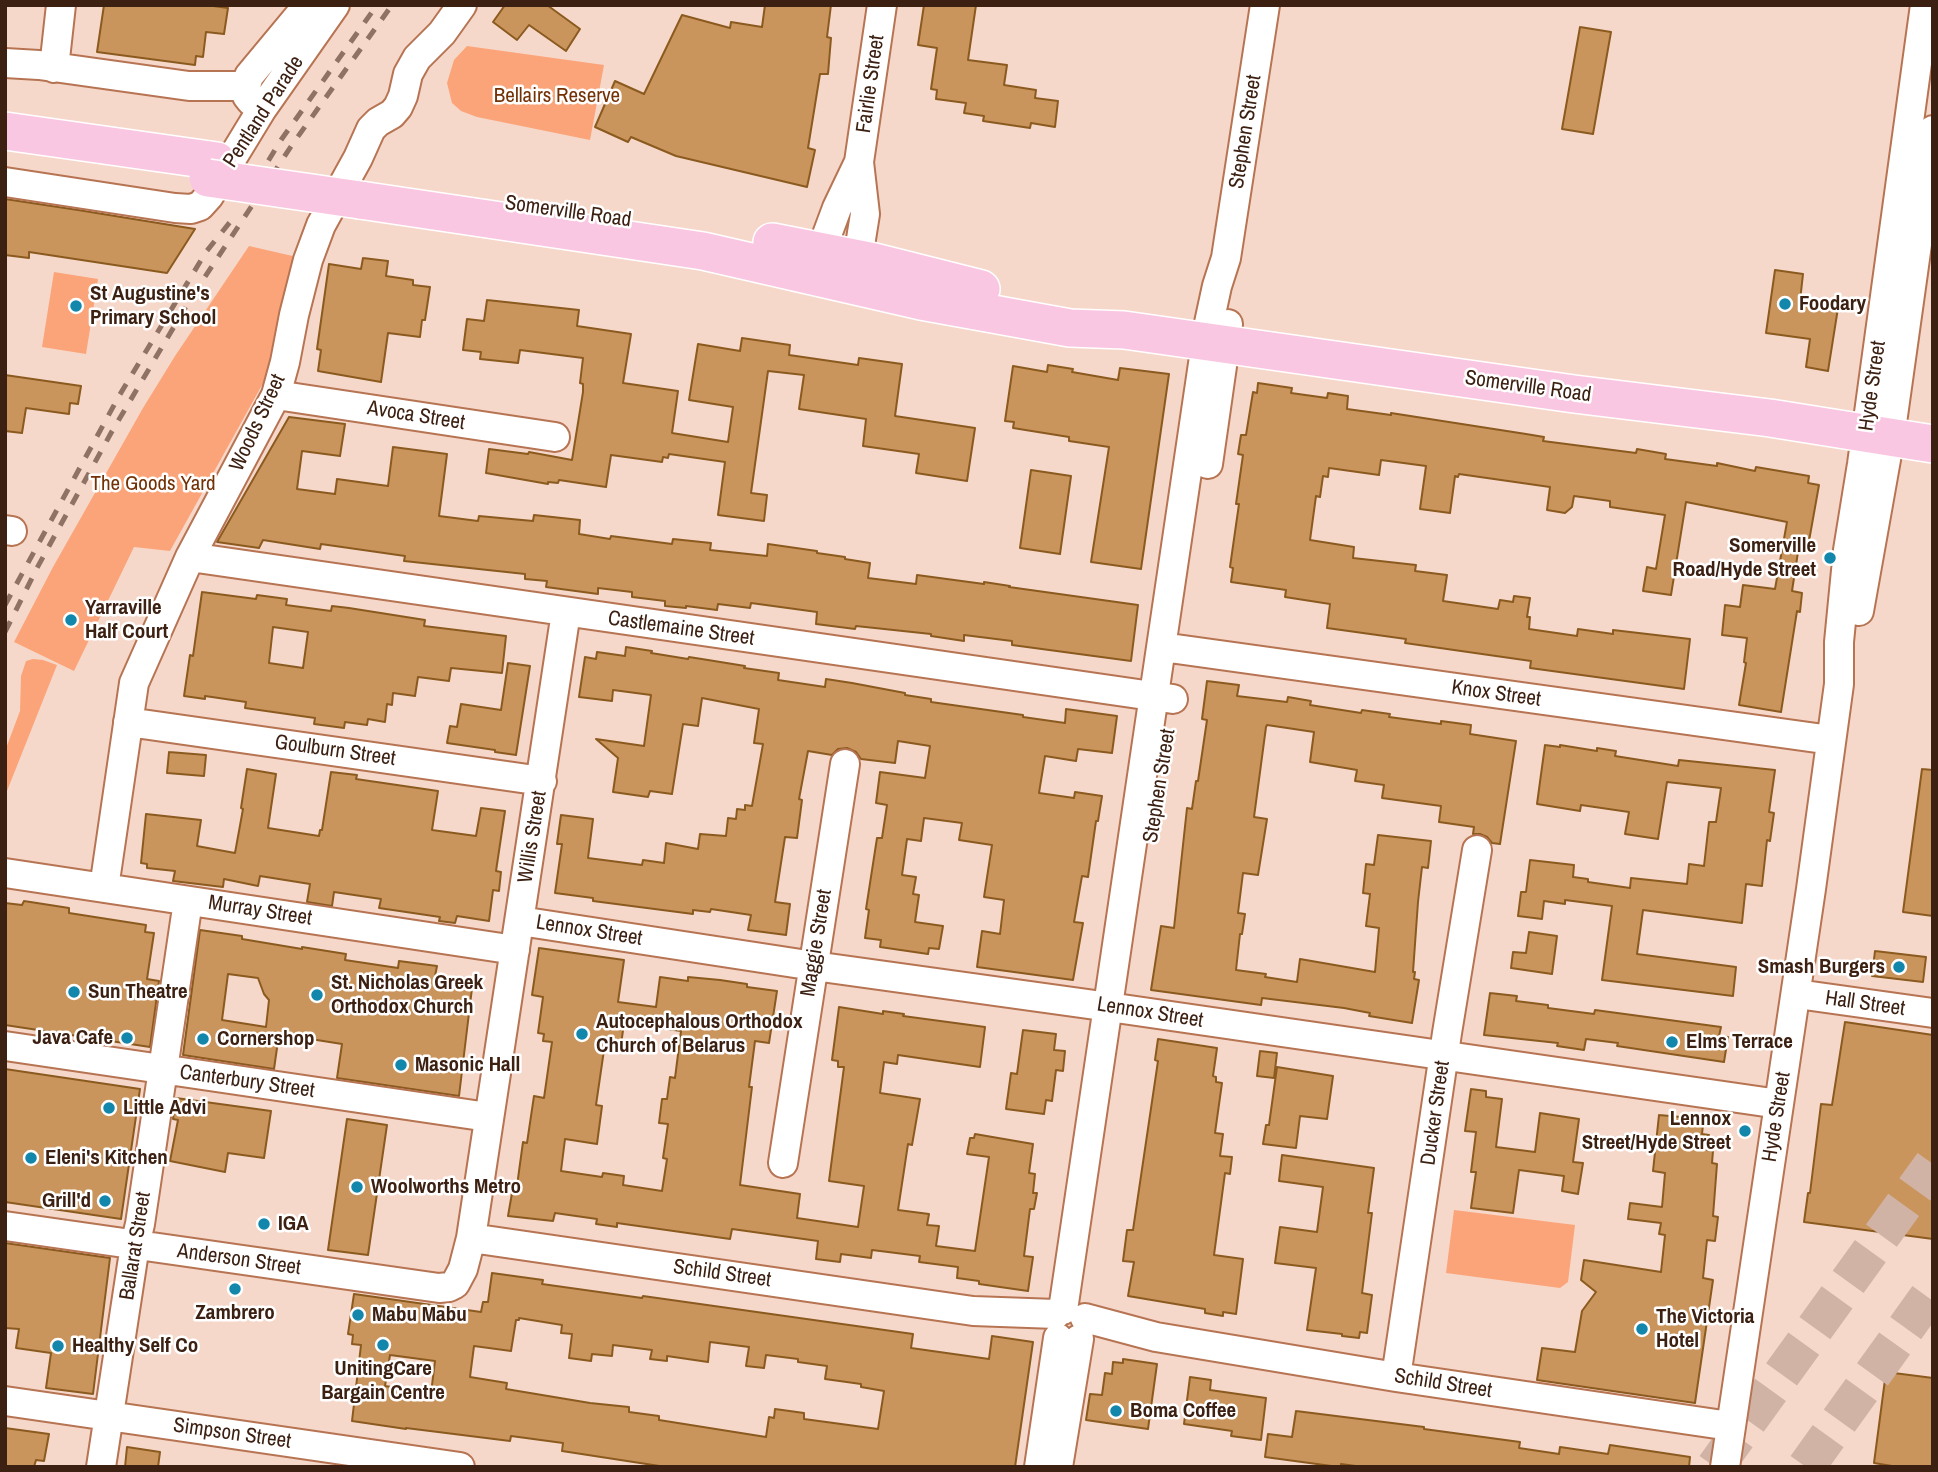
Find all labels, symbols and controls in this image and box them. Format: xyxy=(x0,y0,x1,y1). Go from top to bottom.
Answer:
street label: Fairlie Street xyxy=(852,33,890,135)
street label: Pentland Parade xyxy=(218,51,310,173)
street label: Stephen Street xyxy=(1225,73,1267,191)
park label: Bellairs Reserve xyxy=(494,83,620,109)
street label: Somerville Road xyxy=(503,191,633,233)
place label: St Augustine's Primary School xyxy=(90,281,216,331)
place label: Foodary xyxy=(1799,291,1866,317)
marker: Foodary xyxy=(1777,296,1793,312)
marker: St Augustine's Primary School xyxy=(68,298,84,314)
street label: Hyde Street xyxy=(1854,339,1892,433)
street label: Somerville Road xyxy=(1463,366,1593,408)
street label: Woods Street xyxy=(225,371,291,475)
street label: Avoca Street xyxy=(365,396,467,436)
park label: The Goods Yard xyxy=(90,471,216,497)
place label: Somerville Road/Hyde Street xyxy=(1672,533,1816,583)
marker: Somerville Road/Hyde Street xyxy=(1822,550,1838,566)
place label: Yarraville Half Court xyxy=(85,595,168,645)
street label: Castlemaine Street xyxy=(606,606,756,652)
marker: Yarraville Half Court xyxy=(63,612,79,628)
street label: Knox Street xyxy=(1450,675,1542,713)
street label: Stephen Street xyxy=(1139,727,1181,845)
street label: Goulburn Street xyxy=(273,730,397,772)
street label: Willis Street xyxy=(513,789,553,885)
street label: Maggie Street xyxy=(796,888,838,998)
street label: Murray Street xyxy=(207,890,313,932)
street label: Lennox Street xyxy=(534,910,644,952)
place label: Smash Burgers xyxy=(1758,954,1885,980)
marker: Smash Burgers xyxy=(1891,959,1907,975)
place label: St. Nicholas Greek Orthodox Church xyxy=(331,970,483,1020)
place label: Sun Theatre xyxy=(88,979,188,1005)
marker: Sun Theatre xyxy=(66,984,82,1000)
street label: Hall Street xyxy=(1823,986,1907,1022)
marker: St. Nicholas Greek Orthodox Church xyxy=(309,987,325,1003)
street label: Lennox Street xyxy=(1095,992,1205,1034)
place label: Autocephalous Orthodox Church of Belarus xyxy=(596,1009,803,1059)
place label: Java Cafe xyxy=(33,1025,113,1051)
place label: Cornershop xyxy=(217,1026,315,1052)
marker: Autocephalous Orthodox Church of Belarus xyxy=(574,1026,590,1042)
place label: Elms Terrace xyxy=(1686,1029,1793,1055)
marker: Java Cafe xyxy=(119,1030,135,1046)
marker: Cornershop xyxy=(195,1031,211,1047)
marker: Elms Terrace xyxy=(1664,1034,1680,1050)
place label: Masonic Hall xyxy=(415,1052,520,1078)
marker: Masonic Hall xyxy=(393,1057,409,1073)
street label: Ducker Street xyxy=(1416,1059,1456,1167)
street label: Canterbury Street xyxy=(178,1060,316,1104)
street label: Hyde Street xyxy=(1757,1070,1797,1164)
place label: Little Advi xyxy=(123,1095,206,1121)
marker: Little Advi xyxy=(101,1100,117,1116)
place label: Lennox Street/Hyde Street xyxy=(1582,1106,1731,1156)
marker: Lennox Street/Hyde Street xyxy=(1737,1123,1753,1139)
place label: Eleni's Kitchen xyxy=(45,1145,168,1171)
marker: Eleni's Kitchen xyxy=(23,1150,39,1166)
place label: Woolworths Metro xyxy=(371,1174,521,1200)
marker: Woolworths Metro xyxy=(349,1179,365,1195)
place label: Grill'd xyxy=(42,1188,91,1214)
street label: Ballarat Street xyxy=(115,1190,157,1302)
marker: Grill'd xyxy=(97,1193,113,1209)
place label: IGA xyxy=(278,1211,309,1237)
marker: IGA xyxy=(256,1216,272,1232)
street label: Anderson Street xyxy=(176,1239,302,1281)
street label: Schild Street xyxy=(671,1255,773,1293)
marker: Zambrero xyxy=(227,1281,243,1297)
place label: Zambrero xyxy=(195,1300,275,1326)
place label: Mabu Mabu xyxy=(372,1302,467,1328)
place label: The Victoria Hotel xyxy=(1656,1304,1754,1354)
marker: Mabu Mabu xyxy=(350,1307,366,1323)
marker: The Victoria Hotel xyxy=(1634,1321,1650,1337)
place label: Healthy Self Co xyxy=(72,1333,198,1359)
marker: UnitingCare Bargain Centre xyxy=(375,1337,391,1353)
marker: Healthy Self Co xyxy=(50,1338,66,1354)
place label: UnitingCare Bargain Centre xyxy=(321,1356,445,1406)
street label: Schild Street xyxy=(1392,1364,1494,1404)
place label: Boma Coffee xyxy=(1130,1398,1236,1424)
marker: Boma Coffee xyxy=(1108,1403,1124,1419)
street label: Simpson Street xyxy=(171,1413,293,1455)

